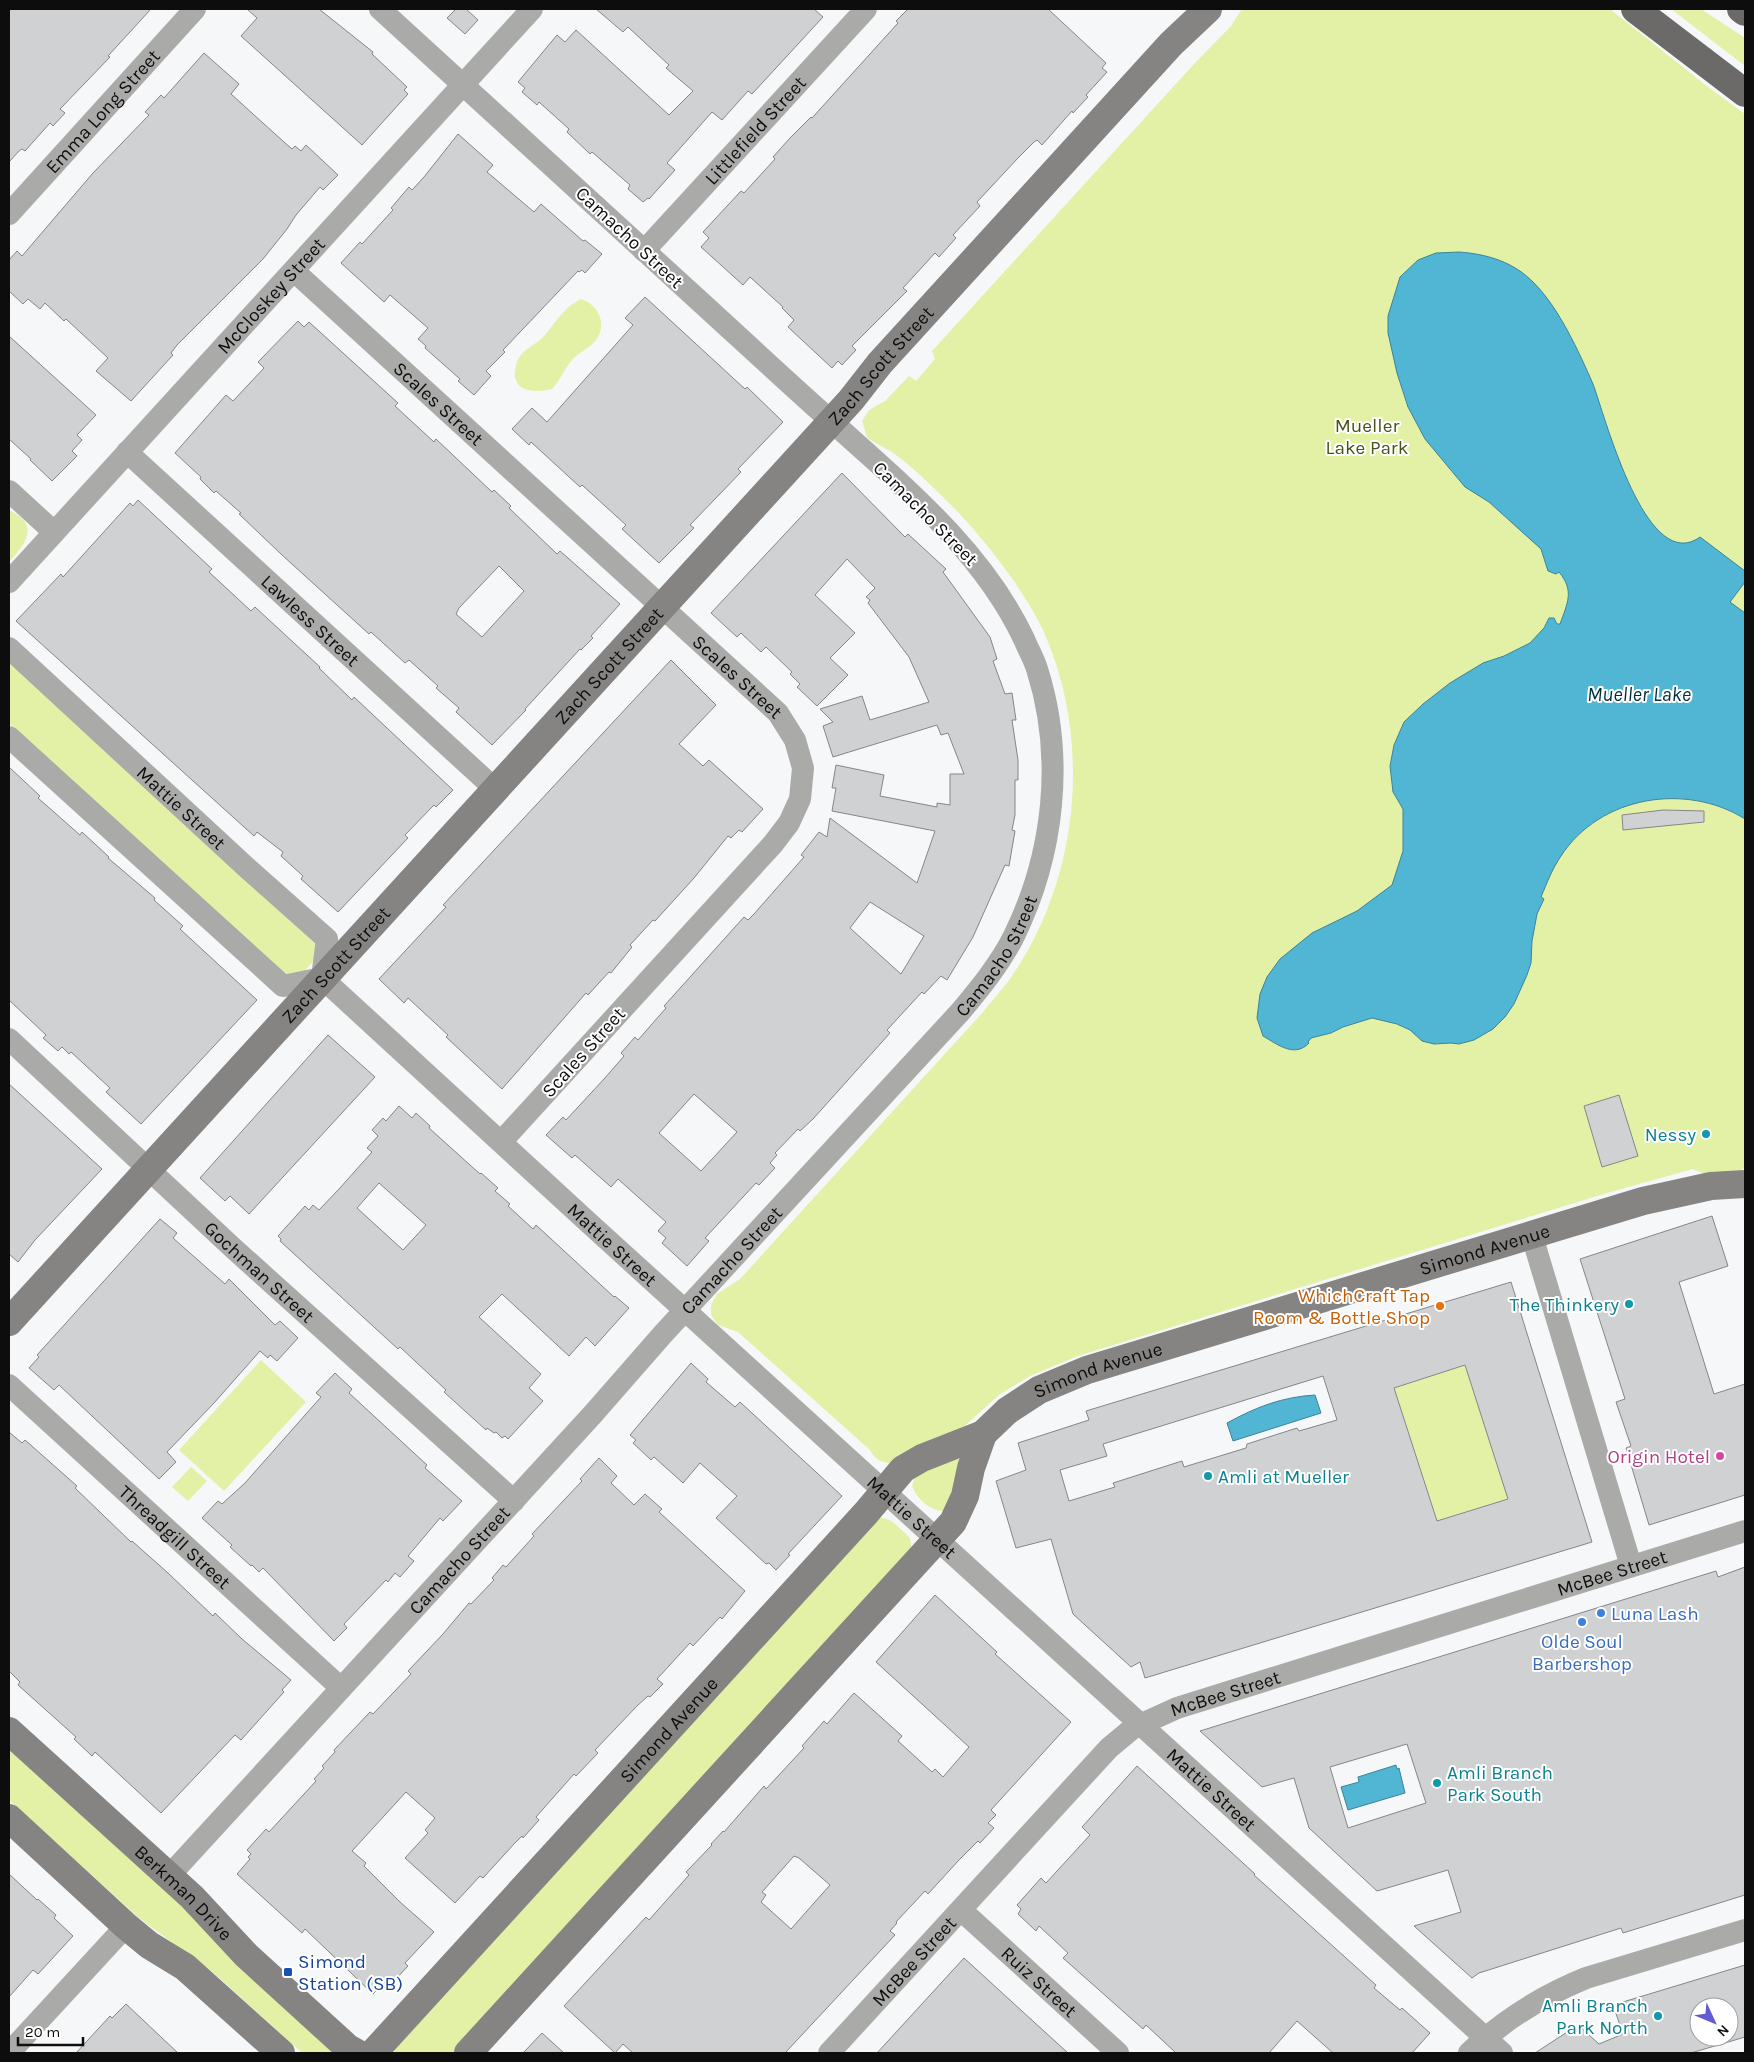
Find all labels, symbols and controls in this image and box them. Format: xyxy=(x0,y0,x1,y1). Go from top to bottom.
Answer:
street label: Emma Long Street xyxy=(41,45,165,178)
street label: Littlefield Street xyxy=(700,72,811,190)
street label: Camacho Street xyxy=(571,182,688,293)
street label: McCloskey Street xyxy=(213,234,330,359)
street label: Zach Scott Street xyxy=(824,302,938,430)
street label: Scales Street xyxy=(389,357,487,450)
park label: Mueller Lake Park xyxy=(1326,415,1409,459)
street label: Camacho Street xyxy=(868,457,982,571)
street label: Lawless Street xyxy=(256,571,363,671)
street label: Zach Scott Street xyxy=(550,603,668,729)
street label: Scales Street xyxy=(688,631,786,723)
water label: Mueller Lake xyxy=(1587,683,1691,706)
street label: Mattie Street xyxy=(132,762,230,855)
street label: Camacho Street xyxy=(951,892,1042,1021)
street label: Zach Scott Street xyxy=(277,902,395,1028)
street label: Scales Street xyxy=(538,1003,630,1102)
place label: Nessy xyxy=(1645,1124,1696,1146)
marker: Nessy xyxy=(1700,1128,1712,1140)
street label: Mattie Street xyxy=(563,1199,661,1291)
street label: Camacho Street xyxy=(677,1202,787,1319)
street label: Gochman Street xyxy=(200,1217,318,1328)
street label: Simond Avenue xyxy=(1417,1220,1552,1280)
place label: WhichCraft Tap Room & Bottle Shop xyxy=(1253,1285,1430,1329)
place label: The Thinkery xyxy=(1509,1294,1619,1316)
marker: The Thinkery xyxy=(1623,1298,1635,1310)
marker: WhichCraft Tap Room & Bottle Shop xyxy=(1434,1300,1446,1312)
street label: Simond Avenue xyxy=(1030,1338,1165,1403)
place label: Origin Hotel xyxy=(1608,1446,1710,1468)
marker: Origin Hotel xyxy=(1714,1450,1726,1462)
place label: Amli at Mueller xyxy=(1218,1466,1349,1488)
marker: Amli at Mueller xyxy=(1202,1470,1214,1482)
street label: Mattie Street xyxy=(862,1471,961,1564)
street label: Threadgill Street xyxy=(114,1481,235,1594)
street label: Camacho Street xyxy=(405,1502,515,1619)
street label: McBee Street xyxy=(1554,1546,1670,1601)
place label: Luna Lash xyxy=(1611,1603,1699,1625)
marker: Luna Lash xyxy=(1595,1607,1607,1619)
marker: Olde Soul Barbershop xyxy=(1576,1616,1588,1628)
place label: Olde Soul Barbershop xyxy=(1532,1631,1632,1675)
street label: McBee Street xyxy=(1168,1667,1283,1721)
street label: Simond Avenue xyxy=(615,1673,723,1788)
street label: Mattie Street xyxy=(1162,1744,1260,1836)
place label: Amli Branch Park South xyxy=(1447,1762,1553,1806)
marker: Amli Branch Park South xyxy=(1431,1777,1443,1789)
street label: Berkman Drive xyxy=(130,1841,237,1945)
street label: McBee Street xyxy=(868,1912,961,2011)
street label: Ruiz Street xyxy=(996,1942,1081,2022)
place label: Simond Station (SB) xyxy=(298,1951,403,1995)
marker: Simond Station (SB) xyxy=(282,1966,294,1978)
place label: Amli Branch Park North xyxy=(1542,1995,1648,2039)
north arrow xyxy=(1689,1997,1739,2047)
marker: Amli Branch Park North xyxy=(1652,2010,1664,2022)
scale bar xyxy=(18,2014,82,2046)
text: N xyxy=(1713,2021,1733,2040)
text: 20 m xyxy=(25,2023,60,2041)

